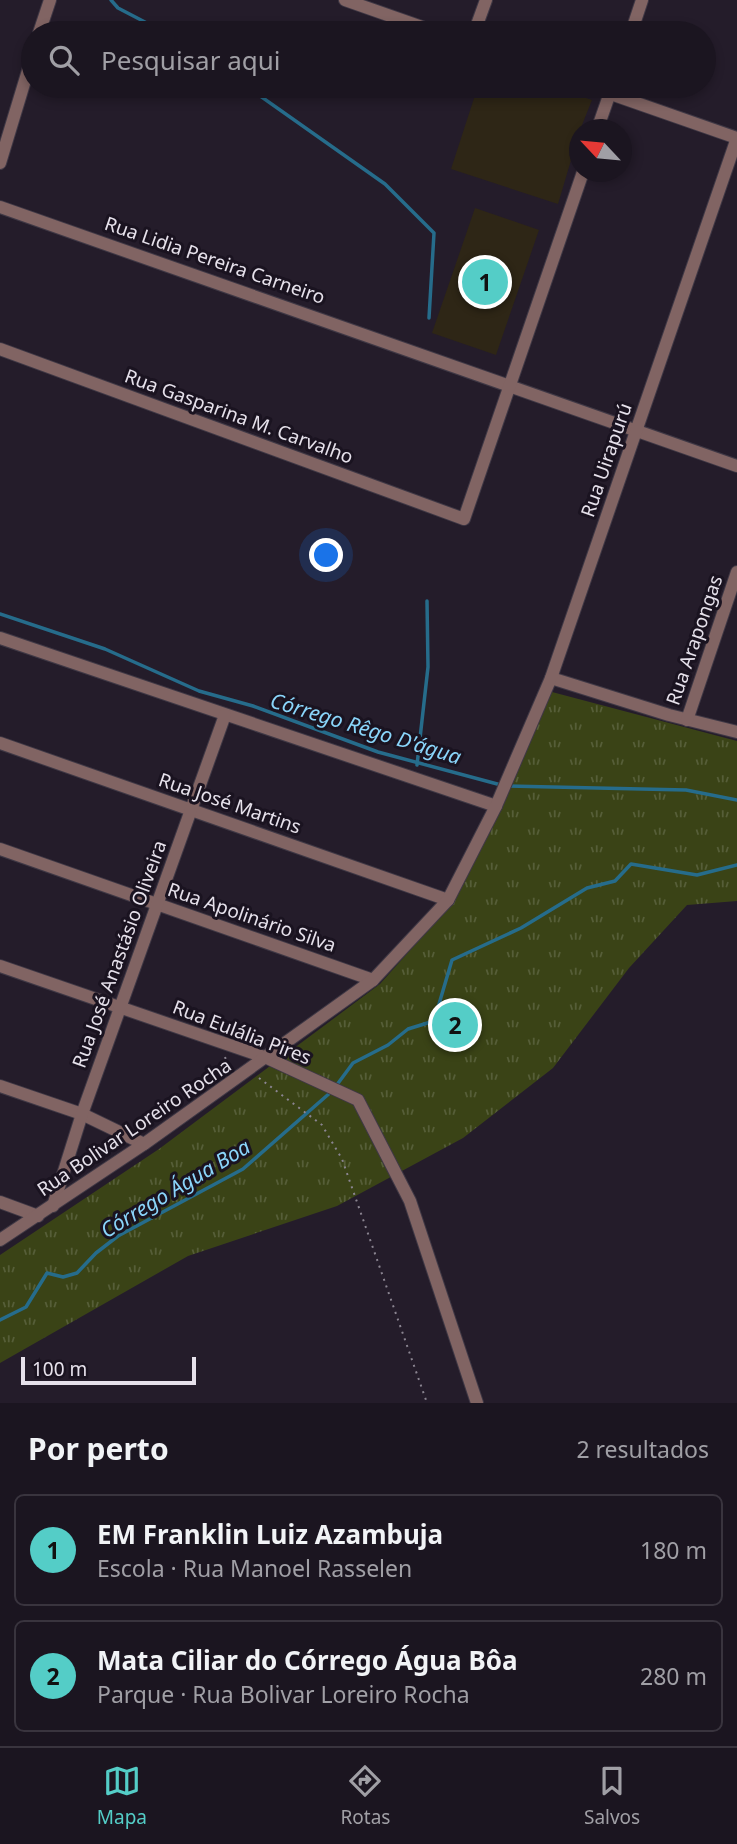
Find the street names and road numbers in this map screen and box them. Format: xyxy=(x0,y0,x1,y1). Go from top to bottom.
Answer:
street label: Rua Lidia Pereira Carneiro xyxy=(101,210,329,310)
street label: Rua Gasparina M. Carvalho xyxy=(121,362,357,470)
street label: Rua Uirapurú xyxy=(574,399,638,521)
street label: Rua Arapongas xyxy=(660,572,728,708)
street label: Rua José Martins xyxy=(155,766,305,840)
street label: Rua José Anastásio Oliveira xyxy=(66,837,172,1071)
street label: Rua Apolinário Silva xyxy=(164,876,340,958)
street label: Rua Eulália Pires xyxy=(169,994,315,1070)
street label: Rua Bolivar Loreiro Rocha xyxy=(32,1052,236,1202)

